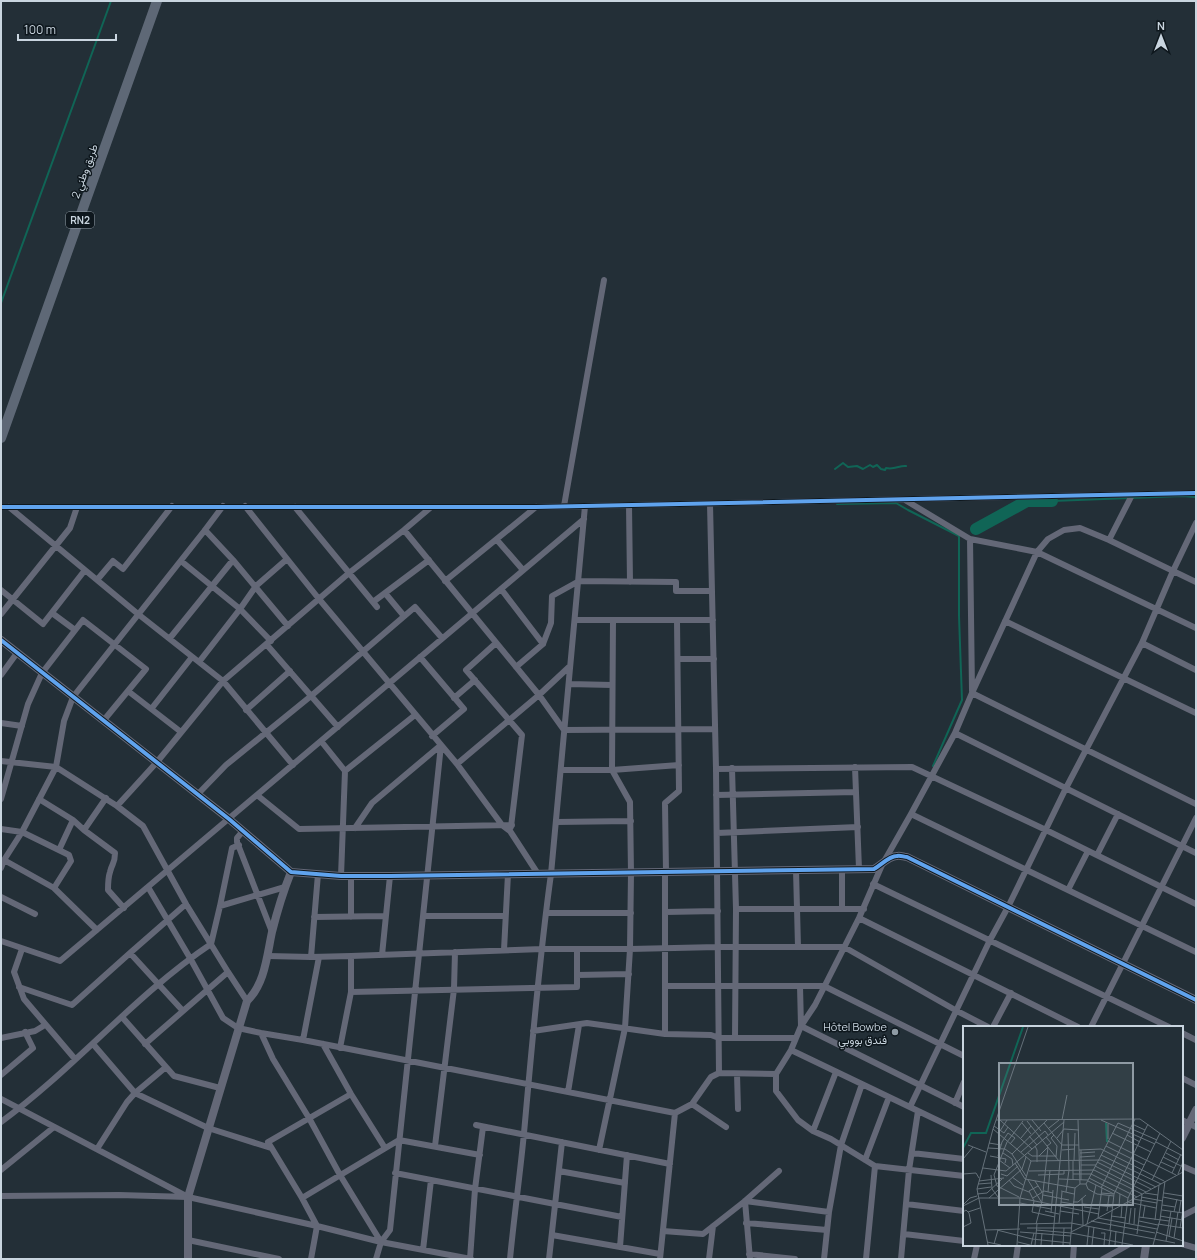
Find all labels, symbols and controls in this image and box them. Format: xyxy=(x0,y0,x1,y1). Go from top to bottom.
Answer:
scale bar xyxy=(18,16,116,42)
north arrow xyxy=(1141,16,1181,56)
text: N xyxy=(1157,18,1165,33)
text: 100 m xyxy=(24,21,56,38)
street label: طريق وطني 2 xyxy=(67,142,104,201)
road number: RN2 xyxy=(66,212,94,228)
place label: Hôtel Bowbe فندق بووبي xyxy=(823,1019,888,1050)
inset map xyxy=(963,1026,1183,1246)
marker: Hôtel Bowbe فندق بووبي xyxy=(890,1027,900,1037)

